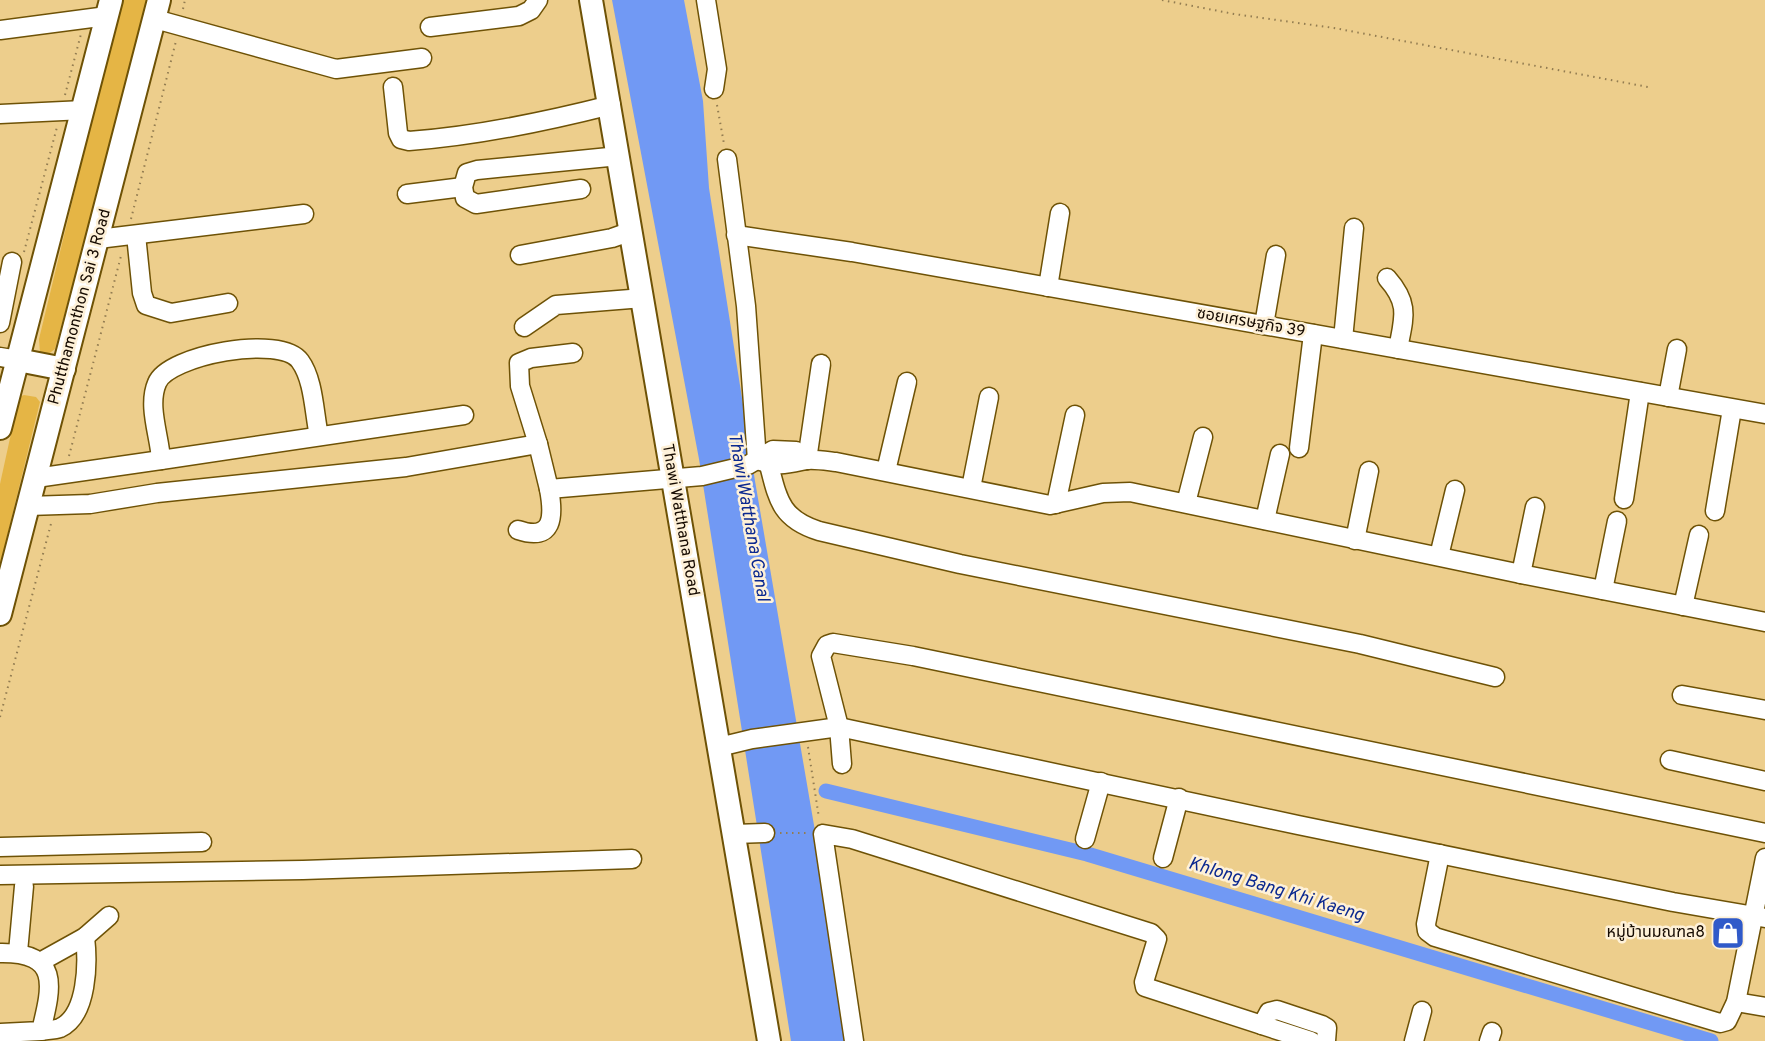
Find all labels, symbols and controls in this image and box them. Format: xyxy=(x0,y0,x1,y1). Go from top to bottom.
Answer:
street label: Phutthamonthon Sai 3 Road xyxy=(44,207,116,407)
street label: ซอยเศรษฐกิจ 39 xyxy=(1195,304,1307,342)
water label: Thawi Watthana Canal xyxy=(722,431,774,605)
street label: Thawi Watthana Road xyxy=(657,442,703,598)
water label: Khlong Bang Khi Kaeng xyxy=(1185,852,1367,928)
shop icon: หมู่บ้านมณฑล8 xyxy=(1710,915,1746,951)
place label: หมู่บ้านมณฑล8 xyxy=(1607,923,1705,943)

